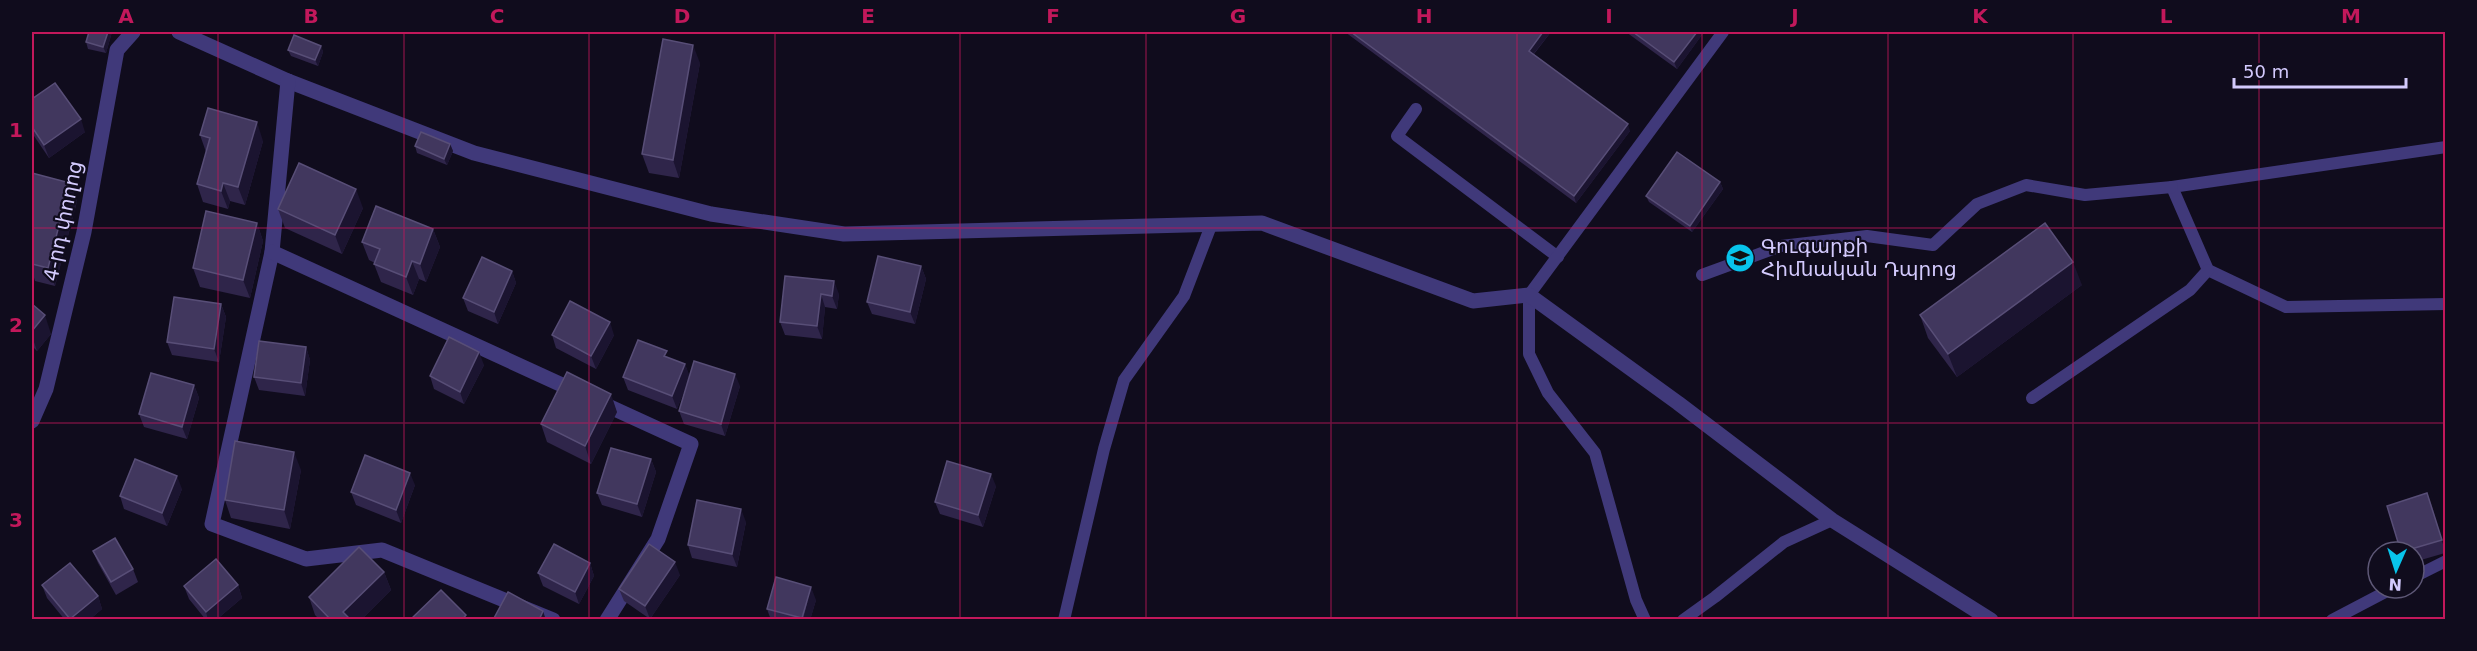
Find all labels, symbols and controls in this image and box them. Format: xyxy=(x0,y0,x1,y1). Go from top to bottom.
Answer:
text: A xyxy=(118,4,134,28)
text: B xyxy=(303,4,319,28)
text: C xyxy=(490,4,504,28)
text: D xyxy=(674,4,690,28)
text: E xyxy=(861,4,875,28)
text: F xyxy=(1046,4,1060,28)
text: G xyxy=(1230,4,1246,28)
text: H xyxy=(1416,4,1432,28)
text: I xyxy=(1605,4,1613,28)
text: J xyxy=(1789,4,1799,28)
text: K xyxy=(1972,4,1989,28)
text: L xyxy=(2160,4,2173,28)
text: M xyxy=(2341,4,2361,28)
scale bar xyxy=(2234,51,2406,89)
text: 50 m xyxy=(2243,61,2289,82)
text: 1 xyxy=(9,118,23,142)
street label: 4-րդ փողոց xyxy=(39,159,87,283)
place label: Գուգարքի Հիմնական Դպրոց xyxy=(1761,234,1957,281)
school or university icon: Գուգարքի Հիմնական Դպրոց xyxy=(1724,242,1756,274)
text: 2 xyxy=(9,313,23,337)
text: 3 xyxy=(9,508,23,532)
north arrow xyxy=(2366,540,2426,600)
text: N xyxy=(2388,575,2402,594)

